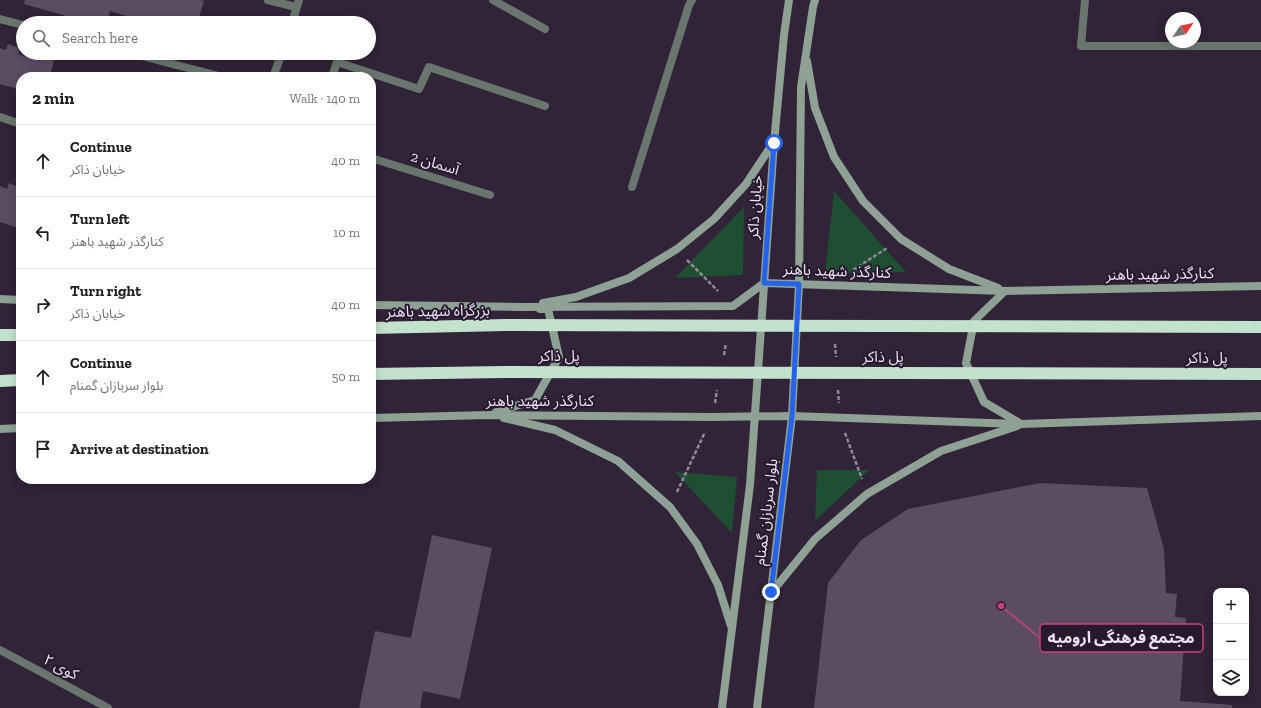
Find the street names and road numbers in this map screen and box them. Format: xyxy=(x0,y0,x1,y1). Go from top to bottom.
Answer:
street label: آسمان 2 xyxy=(409,147,462,179)
street label: خیابان ذاکر xyxy=(744,174,766,240)
street label: کنارگذر شهید باهنر xyxy=(782,260,892,282)
street label: کنارگذر شهید باهنر xyxy=(1105,264,1215,284)
street label: بزرگراه شهید باهنر xyxy=(385,301,490,321)
street label: پل ذاکر xyxy=(537,347,580,366)
street label: پل ذاکر xyxy=(861,348,904,367)
street label: پل ذاکر xyxy=(1185,349,1228,368)
street label: کنارگذر شهید باهنر xyxy=(485,392,595,410)
street label: بلوار سربازان گمنام xyxy=(751,457,783,567)
street label: کوی ۲ xyxy=(41,650,82,684)

